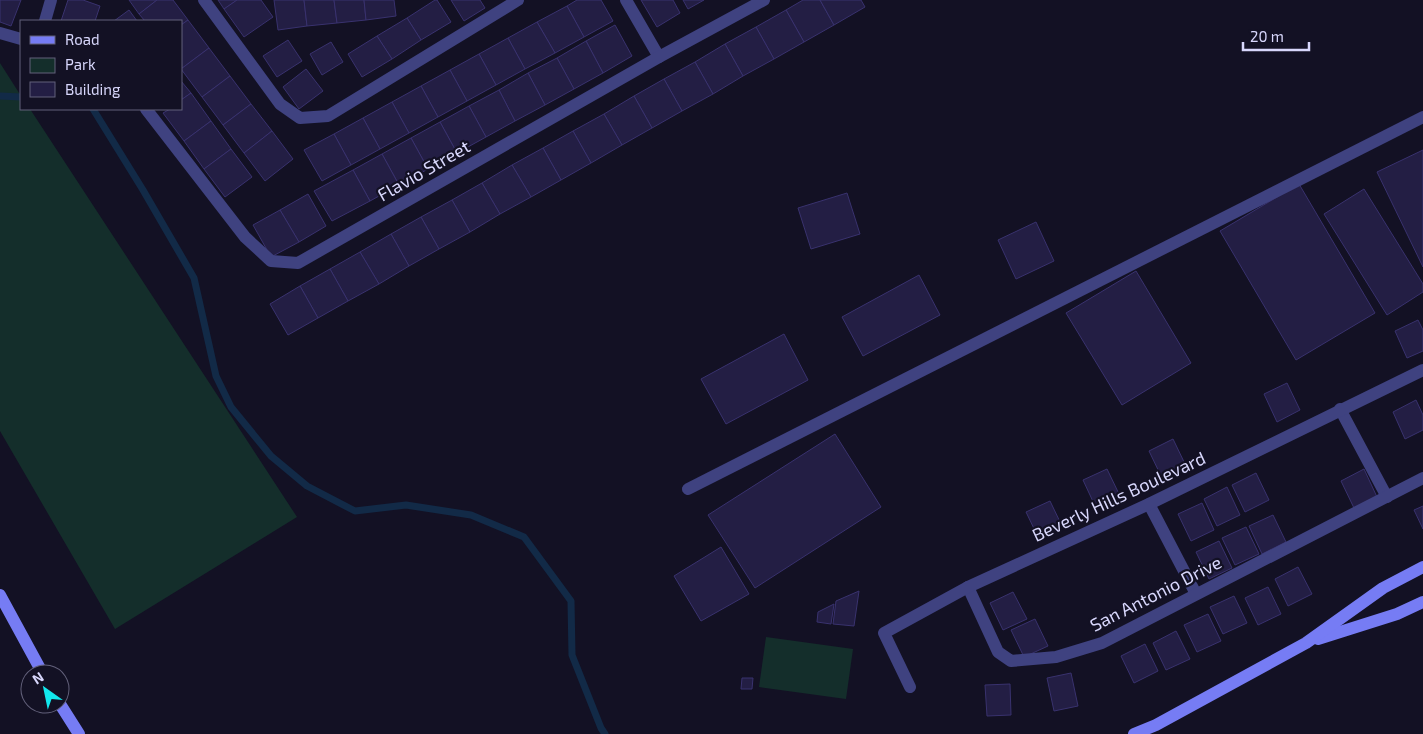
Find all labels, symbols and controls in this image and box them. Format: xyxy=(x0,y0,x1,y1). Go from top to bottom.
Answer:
legend xyxy=(20,20,182,110)
scale bar xyxy=(1243,20,1309,52)
text: 20 m xyxy=(1250,27,1284,45)
text: Road xyxy=(65,30,100,48)
text: Park xyxy=(65,55,96,73)
text: Building xyxy=(65,80,121,98)
street label: Flavio Street xyxy=(373,135,474,205)
street label: Beverly Hills Boulevard xyxy=(1028,446,1209,546)
street label: San Antonio Drive xyxy=(1086,550,1225,636)
north arrow xyxy=(20,664,70,714)
text: N xyxy=(29,668,47,688)

